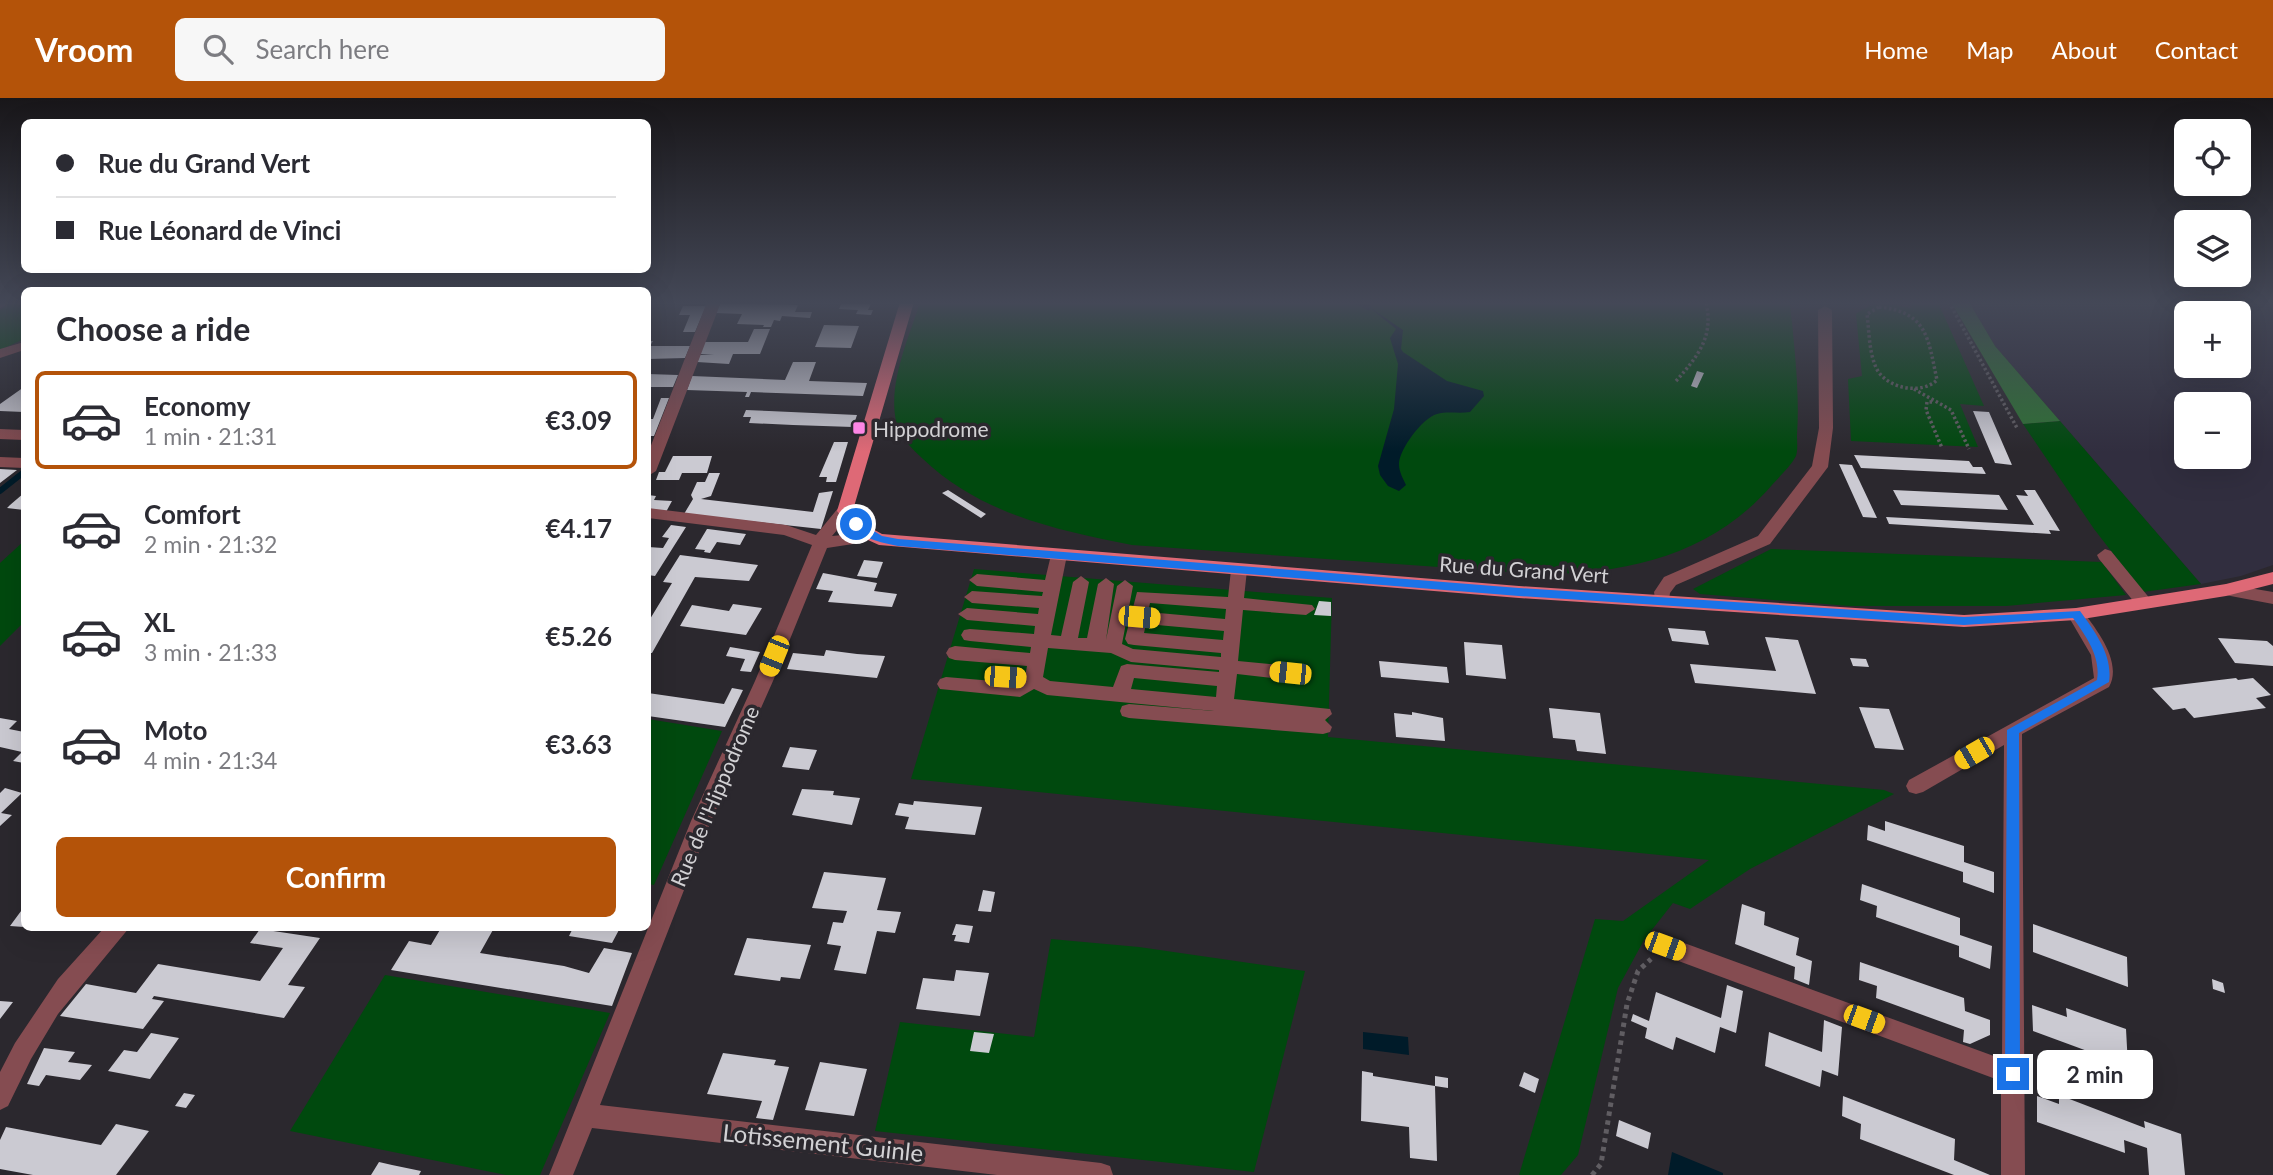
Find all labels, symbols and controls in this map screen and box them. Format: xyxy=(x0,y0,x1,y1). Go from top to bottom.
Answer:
search box xyxy=(175,18,665,81)
text: Vroom xyxy=(35,29,133,69)
icon: search xyxy=(199,30,237,68)
text: Search here xyxy=(255,33,390,65)
text: Home xyxy=(1864,35,1928,64)
text: Map xyxy=(1966,35,2014,64)
text: About xyxy=(2052,35,2117,64)
text: Contact xyxy=(2155,35,2238,64)
map controls xyxy=(2174,119,2251,469)
button: locate xyxy=(2174,119,2251,196)
text: Rue du Grand Vert xyxy=(98,147,310,179)
button: layers xyxy=(2174,210,2251,287)
text: Rue Léonard de Vinci xyxy=(98,214,341,246)
button: + xyxy=(2174,301,2251,378)
text: Choose a ride xyxy=(56,309,250,348)
icon: car xyxy=(60,389,123,452)
text: Economy xyxy=(144,390,250,422)
button: − xyxy=(2174,392,2251,469)
text: €3.09 xyxy=(546,404,612,436)
place label: Hippodrome xyxy=(873,416,989,441)
marker: Hippodrome xyxy=(851,420,867,436)
text: 1 min · 21:31 xyxy=(144,422,277,450)
icon: car xyxy=(60,497,123,560)
text: Comfort xyxy=(144,498,241,530)
route start xyxy=(840,508,872,540)
text: €4.17 xyxy=(546,512,612,544)
text: 2 min · 21:32 xyxy=(144,530,277,558)
street label: Rue du Grand Vert xyxy=(1438,551,1610,587)
icon: car xyxy=(60,605,123,668)
car xyxy=(1118,605,1161,629)
text: XL xyxy=(144,606,175,638)
text: €5.26 xyxy=(546,620,612,652)
car xyxy=(757,633,792,679)
text: 3 min · 21:33 xyxy=(144,638,277,666)
car xyxy=(1269,660,1312,686)
car xyxy=(984,665,1027,689)
street label: Rue de l'Hippodrome xyxy=(665,702,763,890)
icon: car xyxy=(60,713,123,776)
text: Moto xyxy=(144,714,207,746)
text: €3.63 xyxy=(546,728,612,760)
car xyxy=(1951,733,1998,773)
text: 4 min · 21:34 xyxy=(144,746,277,774)
button: Confirm xyxy=(56,837,616,917)
car xyxy=(1642,929,1689,963)
car xyxy=(1841,1002,1888,1036)
callout: 2 min xyxy=(2038,1049,2153,1098)
route end xyxy=(1997,1058,2029,1090)
text: 2 min xyxy=(2066,1060,2124,1088)
street label: Lotissement Guinle xyxy=(721,1117,925,1167)

